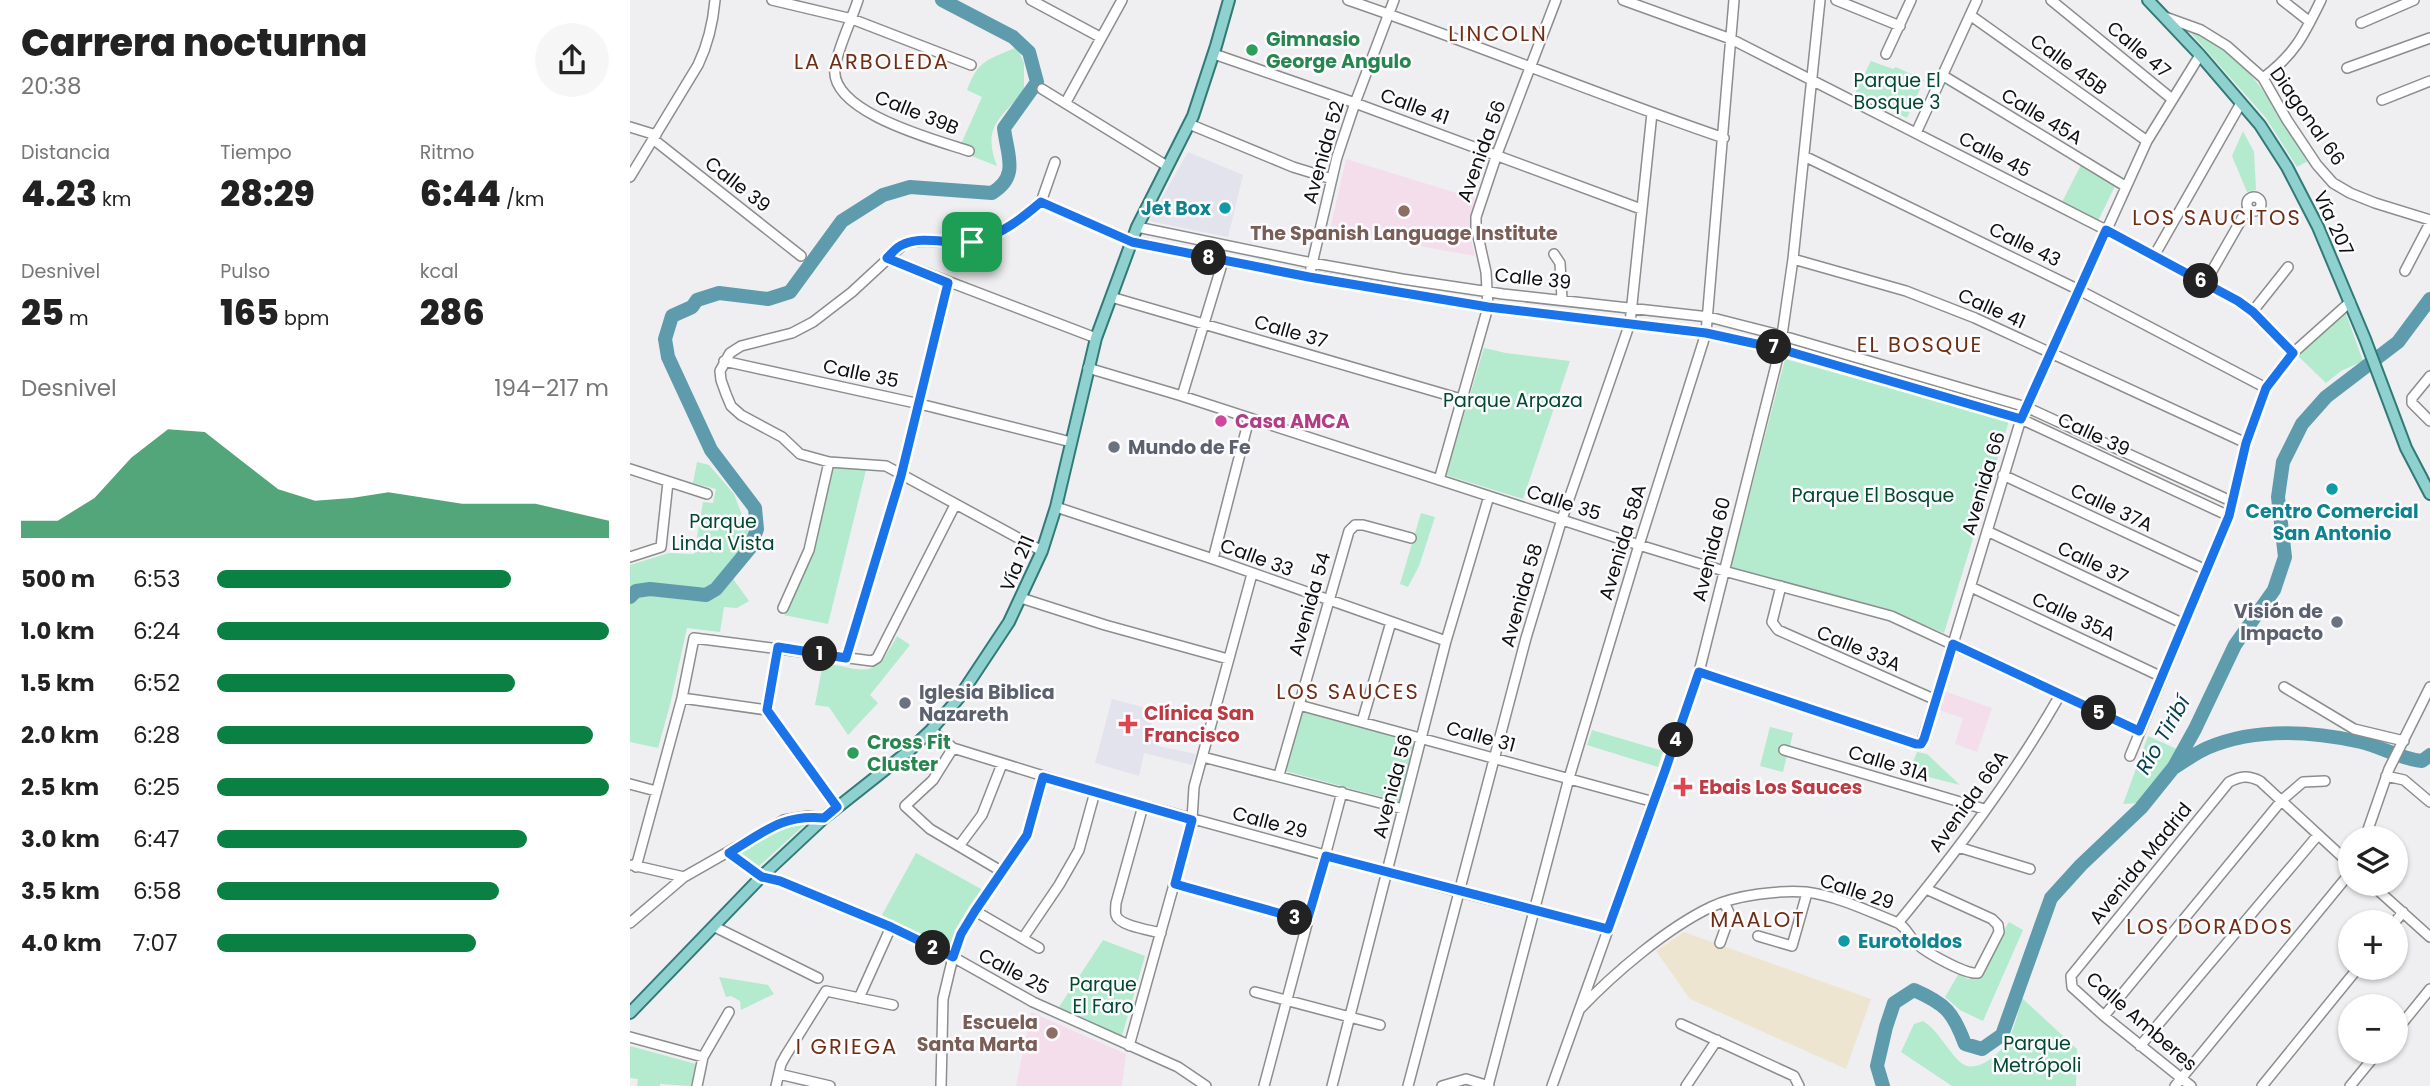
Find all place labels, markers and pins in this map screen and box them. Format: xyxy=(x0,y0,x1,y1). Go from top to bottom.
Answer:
place label: Gimnasio George Angulo xyxy=(1266,26,1411,75)
marker: Gimnasio George Angulo xyxy=(1244,42,1260,58)
place label: Jet Box xyxy=(1141,195,1212,222)
marker: Jet Box xyxy=(1217,200,1233,216)
marker: The Spanish Language Institute xyxy=(1396,203,1412,219)
pin xyxy=(942,212,1002,272)
place label: The Spanish Language Institute xyxy=(1250,220,1558,247)
pin: 8 xyxy=(1192,240,1226,276)
pin: 6 xyxy=(2184,264,2218,298)
pin: 7 xyxy=(1756,330,1792,364)
place label: Casa AMCA xyxy=(1235,408,1350,435)
marker: Casa AMCA xyxy=(1213,413,1229,429)
place label: Mundo de Fe xyxy=(1128,434,1251,461)
marker: Mundo de Fe xyxy=(1106,439,1122,455)
marker: Centro Comercial San Antonio xyxy=(2324,481,2340,497)
place label: Centro Comercial San Antonio xyxy=(2245,498,2419,547)
place label: Visión de Impacto xyxy=(2234,598,2323,647)
marker: Visión de Impacto xyxy=(2329,614,2345,630)
pin: 1 xyxy=(802,636,838,672)
place label: Iglesia Biblica Nazareth xyxy=(919,679,1055,728)
marker: Iglesia Biblica Nazareth xyxy=(897,695,913,711)
pin: 5 xyxy=(2082,696,2116,730)
place label: Clínica San Francisco xyxy=(1144,700,1254,749)
marker: Clínica San Francisco xyxy=(1118,714,1138,734)
pin: 4 xyxy=(1658,722,1694,758)
place label: Cross Fit Cluster xyxy=(867,729,951,778)
marker: Cross Fit Cluster xyxy=(845,745,861,761)
place label: Ebais Los Sauces xyxy=(1699,774,1862,801)
marker: Ebais Los Sauces xyxy=(1673,777,1693,797)
pin: 3 xyxy=(1278,900,1312,936)
place label: Eurotoldos xyxy=(1858,928,1962,955)
pin: 2 xyxy=(916,930,950,965)
marker: Eurotoldos xyxy=(1836,933,1852,949)
place label: Escuela Santa Marta xyxy=(917,1009,1038,1058)
marker: Escuela Santa Marta xyxy=(1044,1025,1060,1041)

